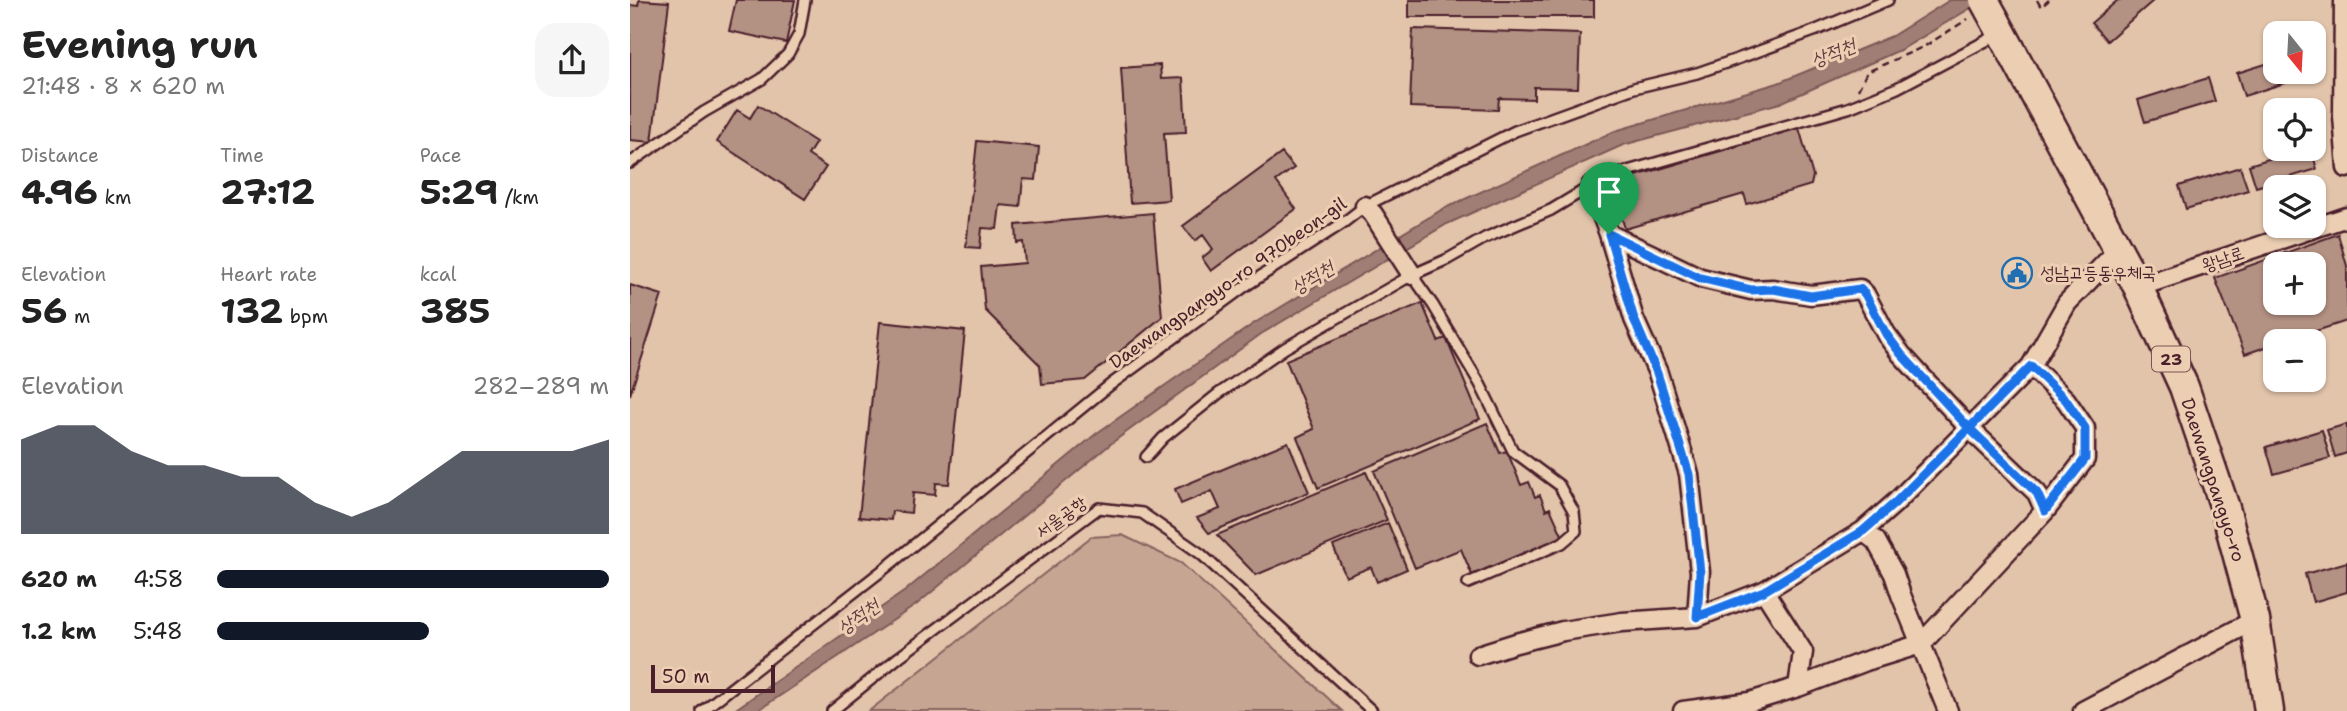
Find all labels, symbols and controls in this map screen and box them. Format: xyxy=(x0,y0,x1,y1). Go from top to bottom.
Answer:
text: Evening run xyxy=(21,19,258,70)
north arrow xyxy=(2263,21,2326,84)
map controls xyxy=(2263,21,2326,392)
button: share xyxy=(535,23,609,97)
water label: 상적천 xyxy=(1807,32,1861,73)
text: 21:48 · 8 × 620 m xyxy=(21,71,225,101)
button: locate xyxy=(2263,98,2326,161)
text: Distance xyxy=(21,143,99,168)
text: Time xyxy=(220,143,264,168)
text: Pace xyxy=(420,143,461,168)
pin xyxy=(1579,162,1639,234)
text: 4.96 xyxy=(21,168,98,215)
text: 27:12 xyxy=(220,168,315,215)
text: 5:29 xyxy=(420,168,498,215)
icon: arrive xyxy=(1590,173,1628,211)
button: layers xyxy=(2263,175,2326,238)
text: km xyxy=(98,185,131,210)
text: /km xyxy=(498,185,539,210)
street label: Daewangpangyo-ro 970beon-gil xyxy=(1105,191,1352,374)
street label: 왕남로 xyxy=(2199,241,2247,277)
button: + xyxy=(2263,252,2326,315)
water label: 상적천 xyxy=(1286,254,1340,300)
public building icon: 성남고등동우체국 xyxy=(2000,256,2034,290)
place label: 성남고등동우체국 xyxy=(2040,261,2156,285)
text: Elevation xyxy=(21,262,106,287)
text: Heart rate xyxy=(220,262,317,287)
text: kcal xyxy=(420,262,457,287)
text: 56 xyxy=(21,287,67,334)
text: 132 xyxy=(220,287,283,334)
text: 385 xyxy=(420,287,490,334)
text: m xyxy=(67,304,90,329)
text: bpm xyxy=(283,304,328,329)
button: − xyxy=(2263,329,2326,392)
road number: 23 xyxy=(2152,346,2190,372)
text: Elevation xyxy=(21,371,124,401)
text: 282–289 m xyxy=(473,371,609,401)
street label: Daewangpangyo-ro xyxy=(2175,395,2251,565)
street label: 서울공항 xyxy=(1031,490,1091,544)
text: 620 m xyxy=(21,564,97,594)
text: 4:58 xyxy=(133,564,184,594)
water label: 상적천 xyxy=(832,592,886,640)
text: 1.2 km xyxy=(21,616,97,646)
text: 5:48 xyxy=(133,616,183,646)
scale bar xyxy=(651,662,775,694)
text: 50 m xyxy=(662,664,710,689)

